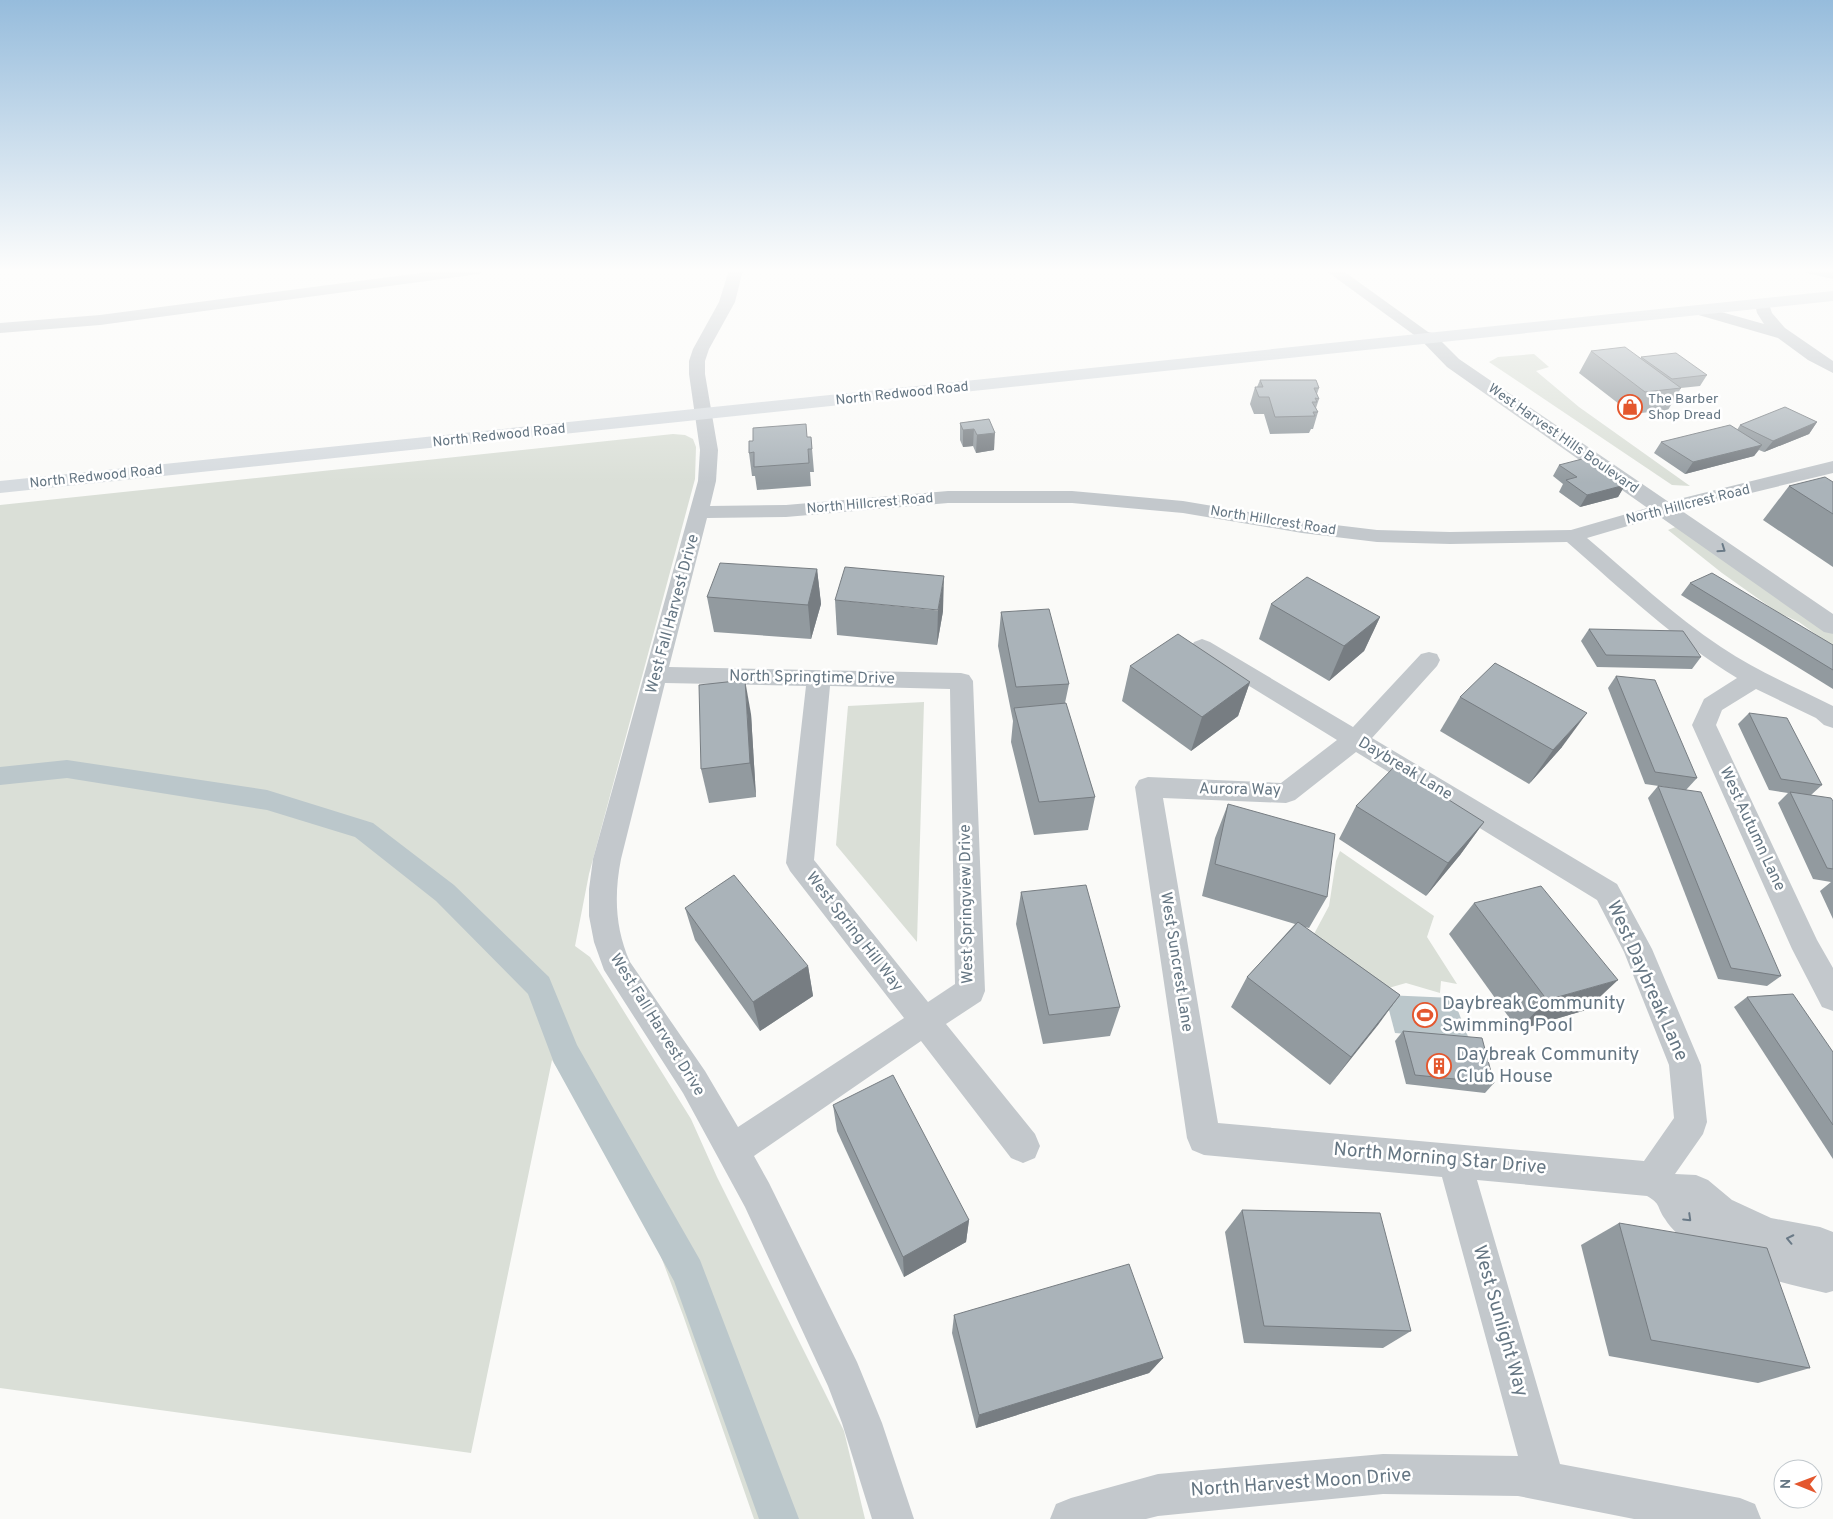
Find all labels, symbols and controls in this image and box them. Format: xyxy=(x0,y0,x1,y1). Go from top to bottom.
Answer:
street label: North Redwood Road xyxy=(835,379,969,409)
street label: West Harvest Hills Boulevard xyxy=(1485,380,1641,498)
place label: The Barber Shop Dread xyxy=(1648,391,1721,424)
shop icon: The Barber Shop Dread xyxy=(1617,394,1643,420)
street label: North Redwood Road xyxy=(432,421,566,451)
street label: North Redwood Road xyxy=(29,462,163,492)
street label: North Hillcrest Road xyxy=(1624,481,1752,529)
street label: North Hillcrest Road xyxy=(806,490,934,518)
street label: North Hillcrest Road xyxy=(1209,503,1337,539)
street label: West Fall Harvest Drive xyxy=(642,532,704,696)
one-way arrow xyxy=(1716,543,1726,552)
street label: North Springtime Drive xyxy=(729,667,895,689)
street label: Daybreak Lane xyxy=(1354,733,1456,805)
street label: West Autumn Lane xyxy=(1714,764,1790,894)
street label: Aurora Way xyxy=(1199,779,1281,801)
street label: West Springview Drive xyxy=(956,824,978,984)
street label: West Spring Hill Way xyxy=(801,868,907,996)
street label: West Suncrest Lane xyxy=(1155,891,1197,1033)
street label: West Daybreak Lane xyxy=(1601,897,1693,1065)
street label: West Fall Harvest Drive xyxy=(605,950,709,1100)
place label: Daybreak Community Swimming Pool xyxy=(1442,992,1625,1038)
sports icon: Daybreak Community Swimming Pool xyxy=(1412,1002,1438,1028)
place label: Daybreak Community Club House xyxy=(1456,1043,1639,1089)
building icon: Daybreak Community Club House xyxy=(1426,1053,1452,1079)
street label: North Morning Star Drive xyxy=(1333,1138,1547,1180)
one-way arrow xyxy=(1683,1212,1692,1221)
one-way arrow xyxy=(1785,1234,1794,1244)
street label: West Sunlight Way xyxy=(1467,1242,1533,1400)
north arrow xyxy=(1773,1459,1823,1509)
street label: North Harvest Moon Drive xyxy=(1190,1463,1412,1503)
text: N xyxy=(1778,1479,1795,1489)

